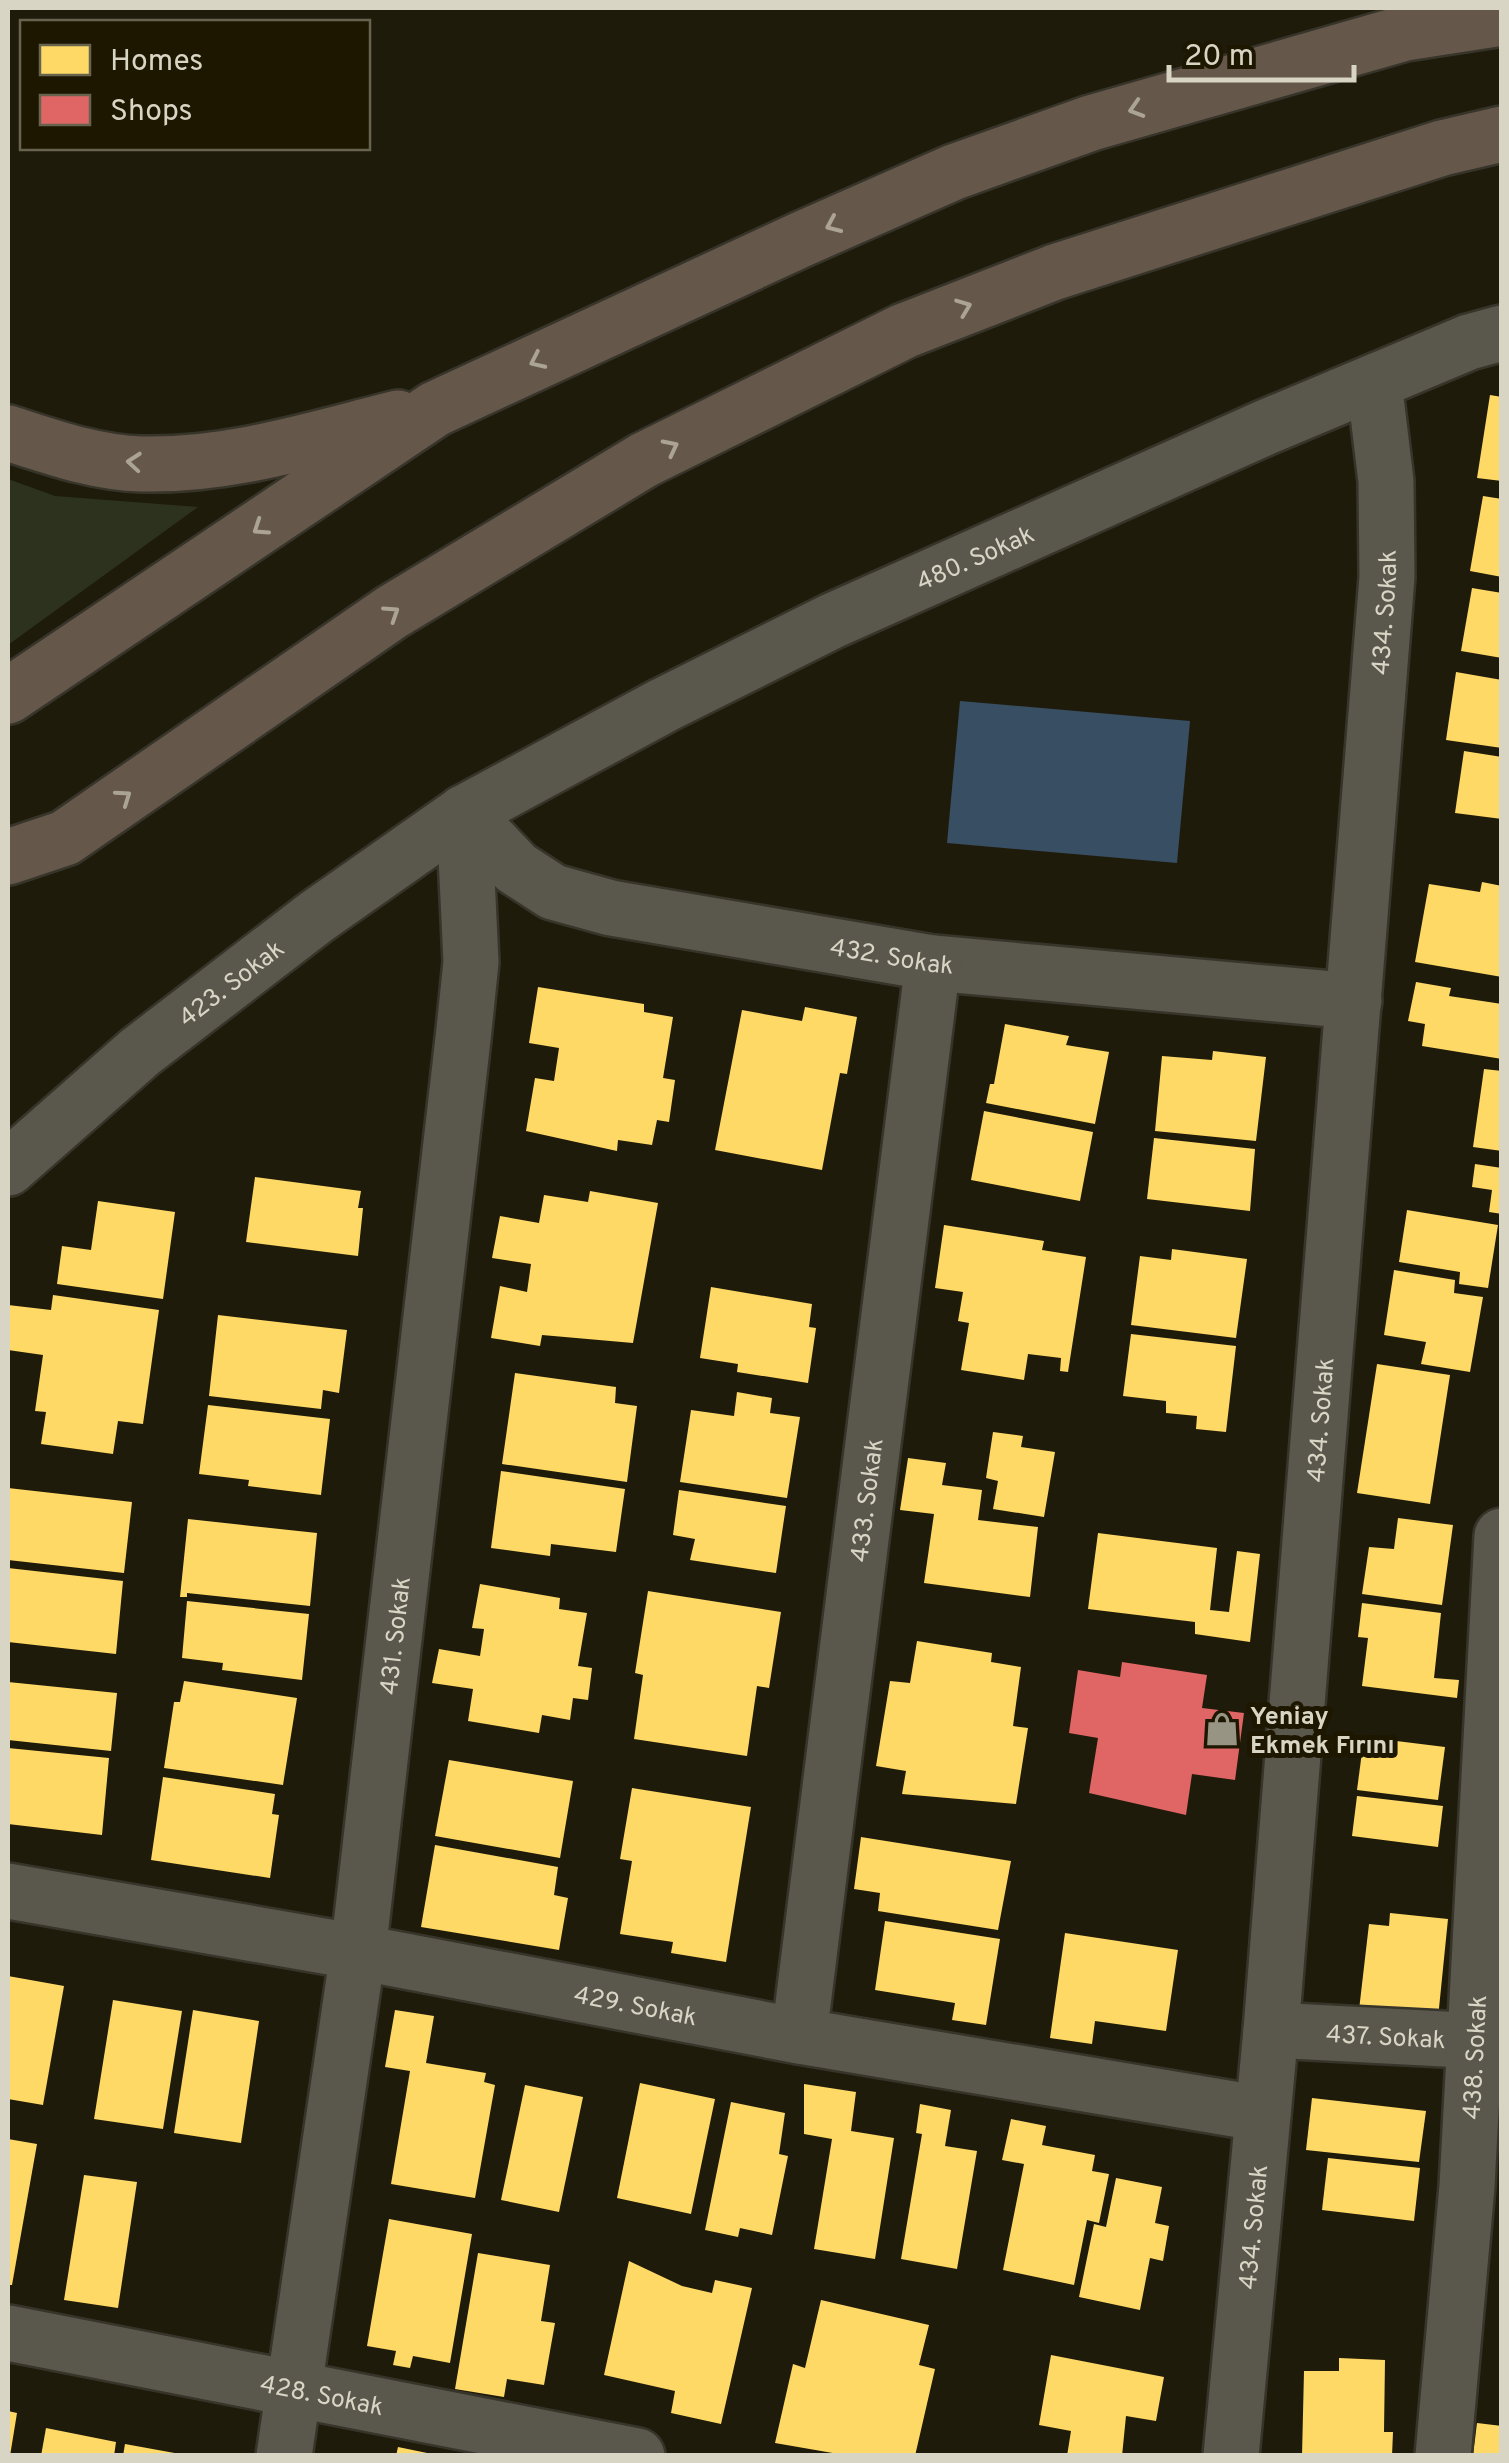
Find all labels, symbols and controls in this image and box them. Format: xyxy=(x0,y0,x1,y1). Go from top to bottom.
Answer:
legend xyxy=(20,20,370,150)
scale bar xyxy=(1169,20,1354,82)
text: 20 m xyxy=(1184,39,1254,76)
text: Homes xyxy=(110,44,203,81)
text: Shops xyxy=(110,94,193,131)
one-way arrow xyxy=(1128,97,1145,118)
one-way arrow xyxy=(825,213,843,233)
one-way arrow xyxy=(955,299,972,319)
one-way arrow xyxy=(529,349,547,369)
one-way arrow xyxy=(661,440,679,459)
one-way arrow xyxy=(126,451,142,473)
one-way arrow xyxy=(252,516,271,534)
street label: 480. Sokak xyxy=(912,520,1040,600)
street label: 434. Sokak xyxy=(1366,550,1406,676)
one-way arrow xyxy=(381,606,399,625)
one-way arrow xyxy=(113,791,131,809)
street label: 432. Sokak xyxy=(827,933,955,984)
street label: 423. Sokak xyxy=(173,934,292,1036)
street label: 434. Sokak xyxy=(1302,1356,1344,1484)
street label: 433. Sokak xyxy=(845,1437,892,1564)
street label: 431. Sokak xyxy=(375,1575,420,1697)
place label: Yeniay Ekmek Fırını xyxy=(1250,1702,1395,1763)
shop icon: Yeniay Ekmek Fırını xyxy=(1203,1710,1241,1748)
street label: 429. Sokak xyxy=(571,1980,700,2035)
street label: 438. Sokak xyxy=(1458,1994,1496,2121)
street label: 437. Sokak xyxy=(1325,2020,1446,2058)
street label: 434. Sokak xyxy=(1234,2163,1277,2291)
street label: 428. Sokak xyxy=(257,2370,386,2425)

